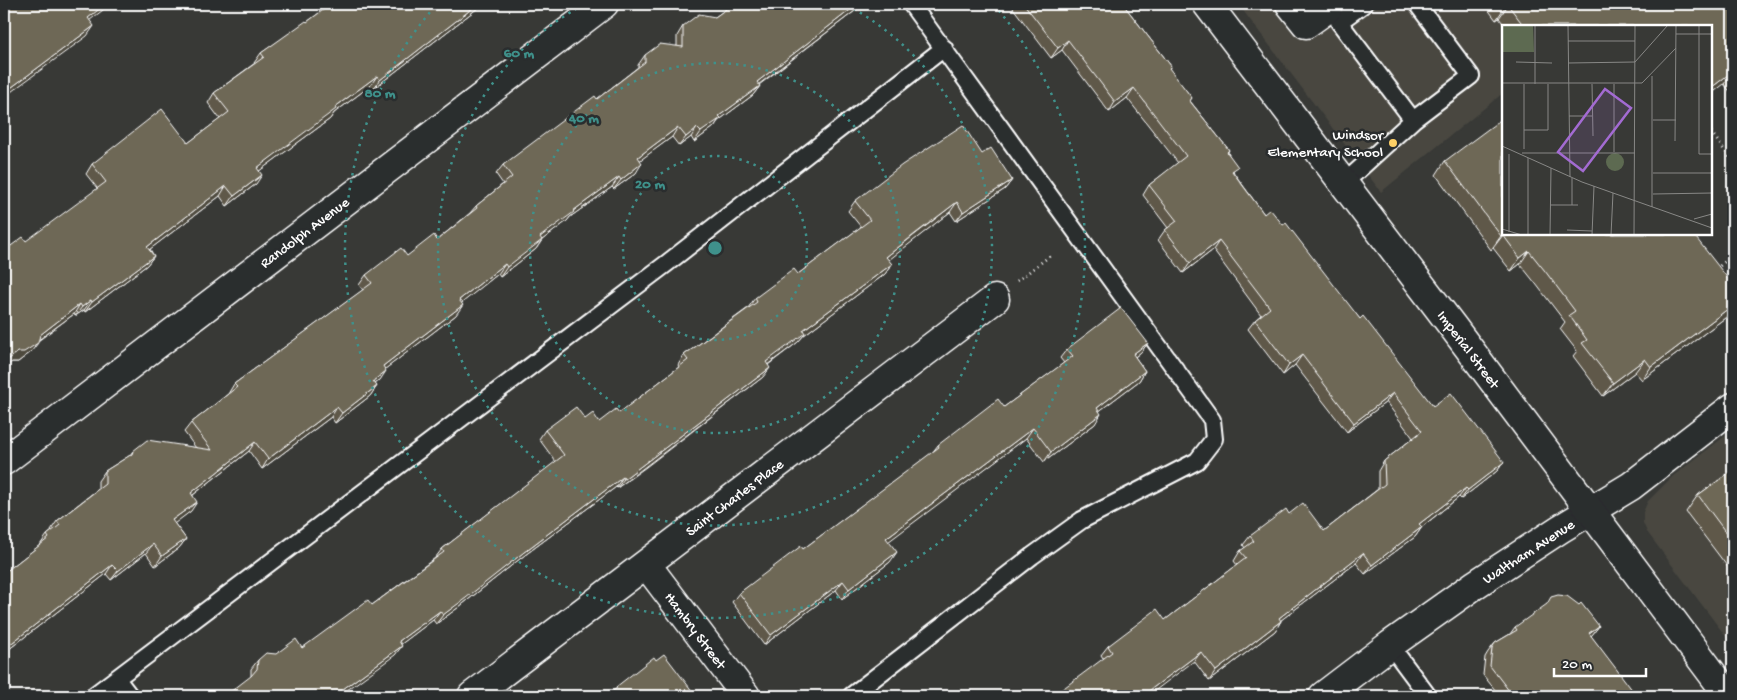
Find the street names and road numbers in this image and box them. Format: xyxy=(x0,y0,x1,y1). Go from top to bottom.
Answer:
street label: Randolph Avenue xyxy=(257,194,354,273)
street label: Imperial Street xyxy=(1432,308,1504,394)
street label: Saint Charles Place xyxy=(683,456,788,541)
street label: Waltham Avenue xyxy=(1480,516,1579,589)
street label: Hambry Street xyxy=(660,589,730,675)

